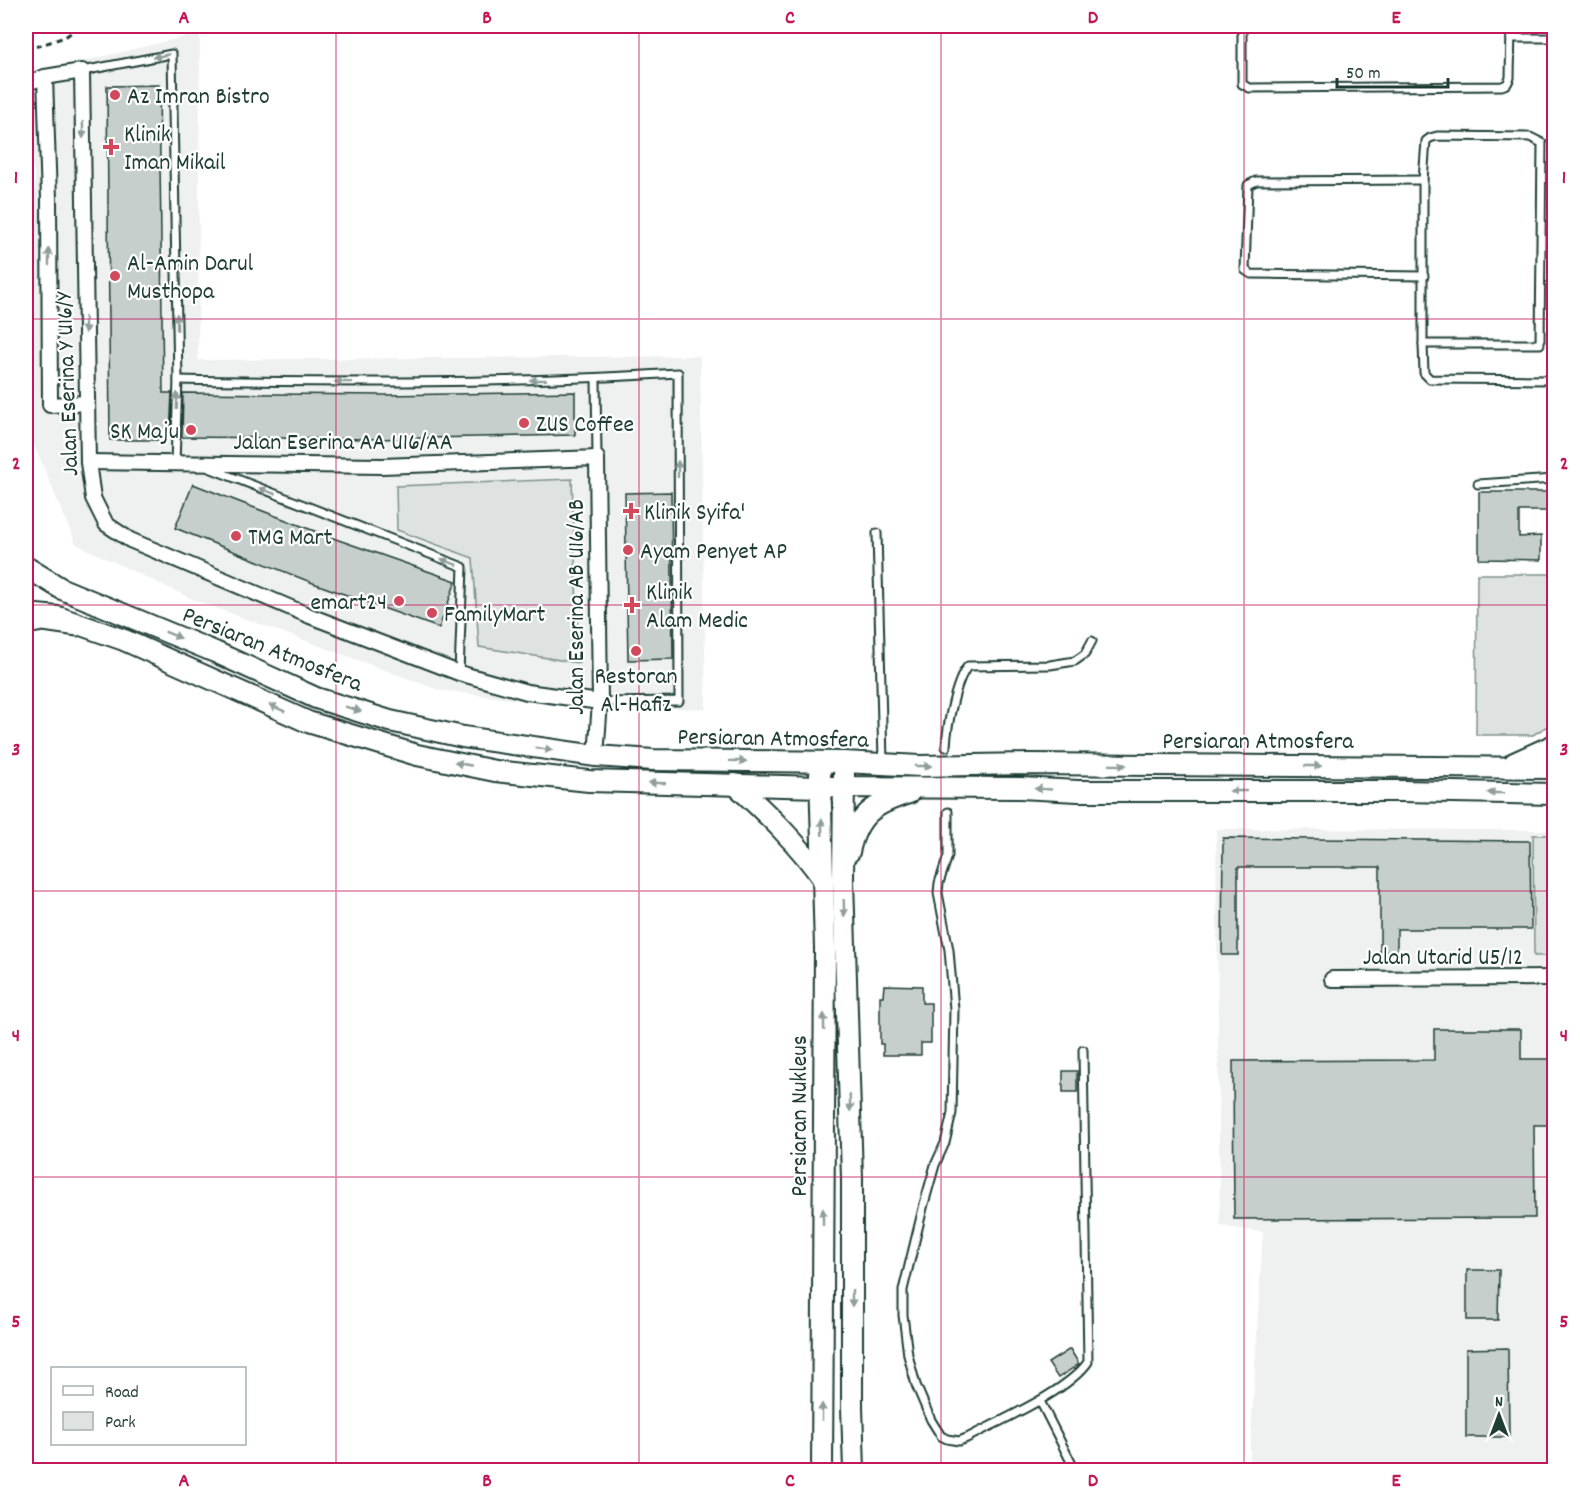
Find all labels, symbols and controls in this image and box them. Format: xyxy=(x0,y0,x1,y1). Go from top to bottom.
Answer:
text: A xyxy=(179,5,190,33)
text: B xyxy=(482,5,492,33)
text: C xyxy=(785,5,795,33)
text: D xyxy=(1088,5,1099,33)
text: E xyxy=(1391,5,1401,33)
scale bar xyxy=(1337,51,1448,89)
one-way arrow xyxy=(151,52,170,61)
text: 50 m xyxy=(1346,62,1381,87)
place label: Az Imran Bistro xyxy=(127,81,270,115)
marker: Az Imran Bistro xyxy=(108,88,122,102)
place label: Klinik Iman Mikail xyxy=(124,119,226,181)
one-way arrow xyxy=(78,120,88,139)
marker: Klinik Iman Mikail xyxy=(102,138,120,156)
text: 1 xyxy=(14,165,18,193)
text: 1 xyxy=(1562,165,1566,193)
one-way arrow xyxy=(44,248,53,267)
place label: Al-Amin Darul Musthopa xyxy=(127,248,253,310)
marker: Al-Amin Darul Musthopa xyxy=(108,269,122,283)
street label: Jalan Eserina Y U16/Y xyxy=(49,290,89,477)
one-way arrow xyxy=(172,312,181,331)
one-way arrow xyxy=(80,315,90,334)
one-way arrow xyxy=(528,375,547,384)
one-way arrow xyxy=(333,378,352,387)
one-way arrow xyxy=(172,391,182,410)
place label: ZUS Coffee xyxy=(536,409,634,443)
place label: SK Maju xyxy=(110,416,179,450)
marker: ZUS Coffee xyxy=(517,416,531,430)
marker: SK Maju xyxy=(184,423,198,437)
street label: Jalan Eserina AA U16/AA xyxy=(233,427,453,461)
text: 2 xyxy=(12,451,20,479)
text: 2 xyxy=(1560,451,1568,479)
one-way arrow xyxy=(673,460,683,479)
one-way arrow xyxy=(258,485,276,495)
place label: Klinik Syifa' xyxy=(644,497,745,531)
street label: Jalan Eserina AB U16/AB xyxy=(561,499,595,715)
marker: Klinik Syifa' xyxy=(622,502,640,520)
place label: TMG Mart xyxy=(248,522,333,556)
marker: TMG Mart xyxy=(229,529,243,543)
place label: Ayam Penyet AP xyxy=(640,536,787,570)
marker: Ayam Penyet AP xyxy=(621,543,635,557)
one-way arrow xyxy=(440,556,458,566)
place label: Klinik Alam Medic xyxy=(646,577,748,639)
place label: emart24 xyxy=(310,587,387,621)
marker: emart24 xyxy=(392,594,406,608)
marker: Klinik Alam Medic xyxy=(623,596,641,614)
street label: Persiaran Atmosfera xyxy=(177,599,368,703)
place label: FamilyMart xyxy=(444,599,545,633)
marker: FamilyMart xyxy=(425,606,439,620)
one-way arrow xyxy=(165,630,183,640)
marker: Restoran Al-Hafiz xyxy=(629,644,643,658)
place label: Restoran Al-Hafiz xyxy=(594,661,678,723)
one-way arrow xyxy=(268,703,286,713)
one-way arrow xyxy=(345,705,363,714)
street label: Persiaran Atmosfera xyxy=(677,721,870,759)
street label: Persiaran Atmosfera xyxy=(1162,726,1354,760)
text: 3 xyxy=(12,737,20,765)
text: 3 xyxy=(1560,737,1568,765)
one-way arrow xyxy=(535,744,554,754)
one-way arrow xyxy=(729,756,748,766)
one-way arrow xyxy=(454,759,473,768)
one-way arrow xyxy=(1109,760,1128,770)
one-way arrow xyxy=(914,761,933,771)
one-way arrow xyxy=(1304,761,1323,771)
one-way arrow xyxy=(647,778,666,787)
one-way arrow xyxy=(1034,784,1053,793)
one-way arrow xyxy=(1229,786,1248,796)
one-way arrow xyxy=(1487,788,1506,797)
one-way arrow xyxy=(817,818,826,837)
one-way arrow xyxy=(839,898,849,917)
street label: Jalan Utarid U5/12 xyxy=(1363,942,1523,976)
one-way arrow xyxy=(819,1013,829,1032)
text: 4 xyxy=(12,1023,20,1051)
text: 4 xyxy=(1560,1023,1568,1051)
street label: Persiaran Nukleus xyxy=(784,1035,818,1197)
one-way arrow xyxy=(845,1093,855,1112)
one-way arrow xyxy=(818,1208,828,1227)
one-way arrow xyxy=(847,1288,857,1307)
text: 5 xyxy=(11,1309,21,1337)
text: 5 xyxy=(1559,1309,1569,1337)
legend xyxy=(51,1367,246,1445)
text: Road xyxy=(105,1381,139,1406)
north arrow xyxy=(1469,1385,1529,1445)
text: N xyxy=(1495,1391,1503,1414)
one-way arrow xyxy=(817,1403,826,1422)
text: Park xyxy=(105,1411,136,1436)
text: A xyxy=(179,1468,190,1496)
text: B xyxy=(482,1468,492,1496)
text: C xyxy=(785,1468,795,1496)
text: D xyxy=(1088,1468,1099,1496)
text: E xyxy=(1391,1468,1401,1496)

